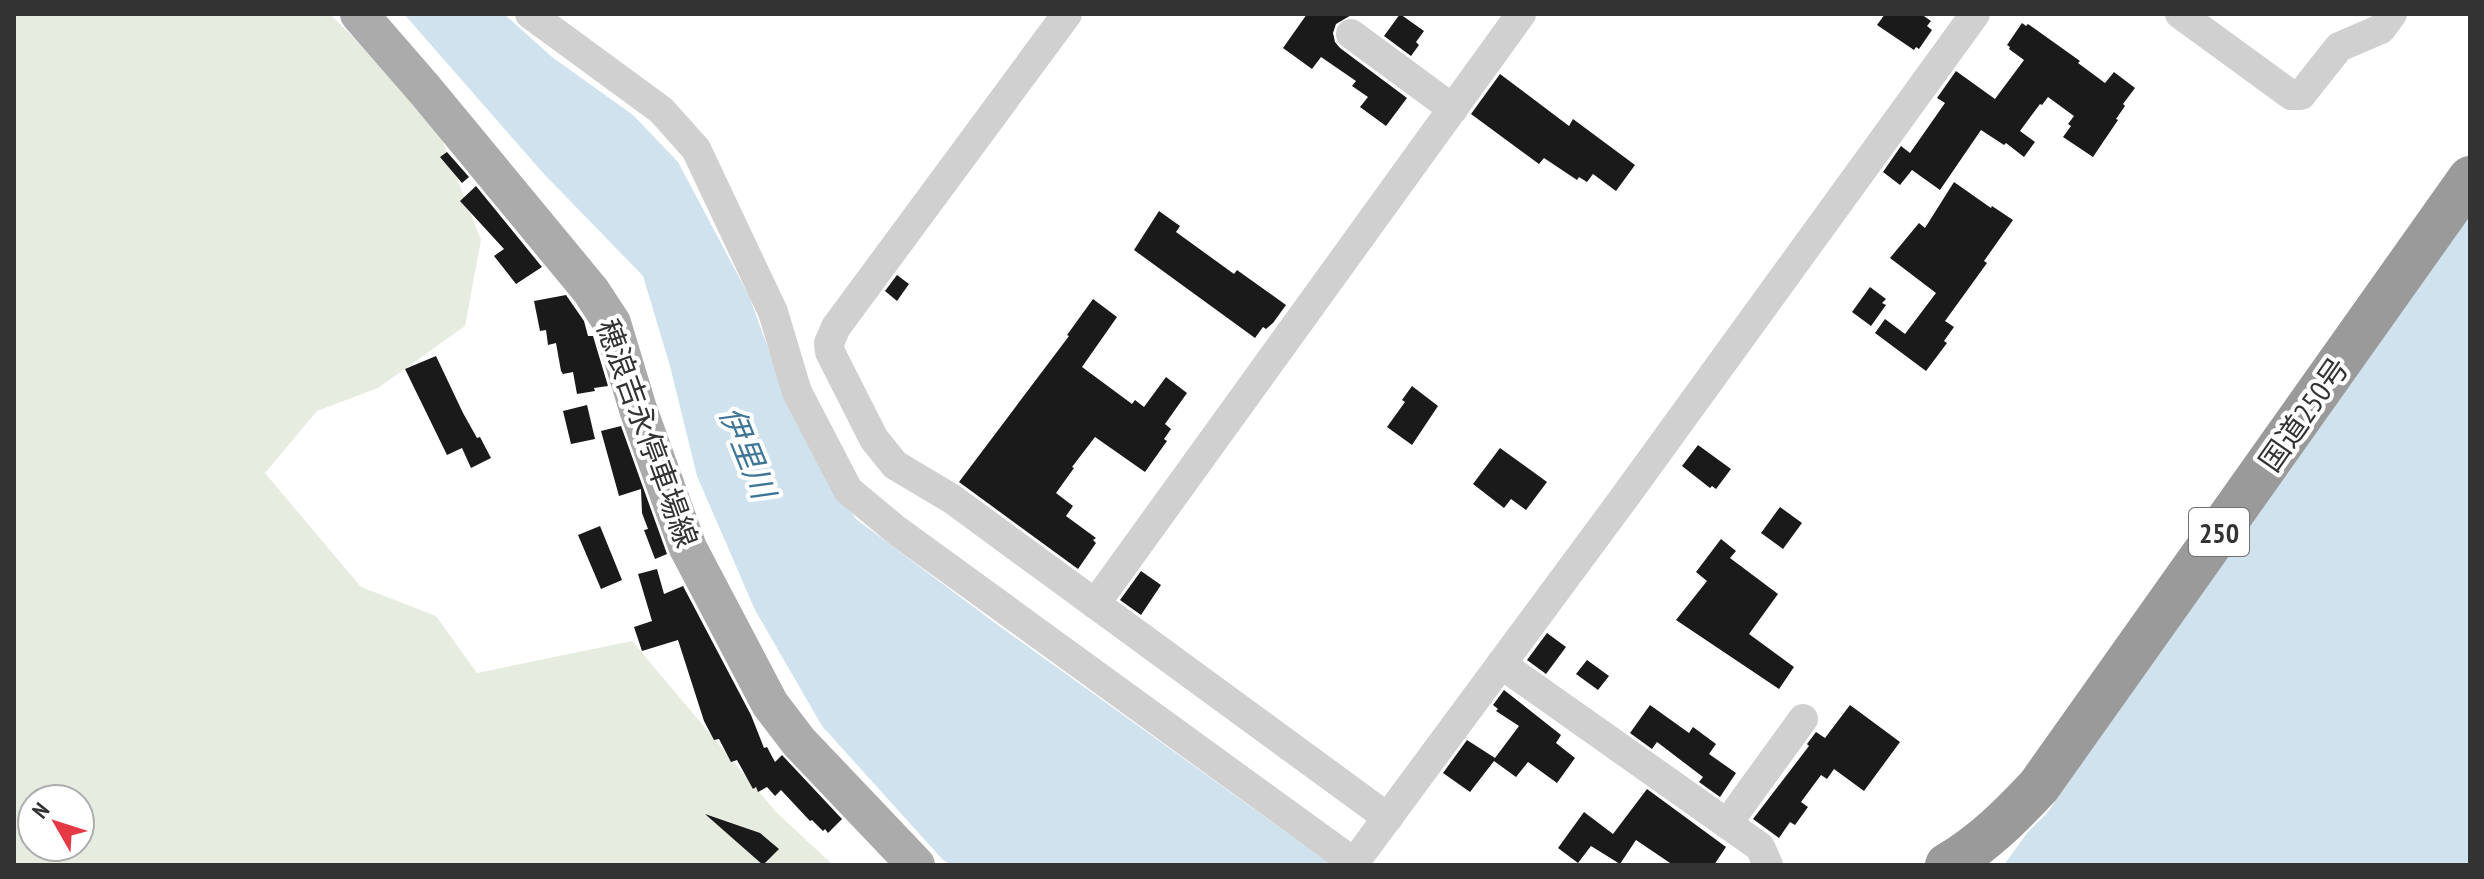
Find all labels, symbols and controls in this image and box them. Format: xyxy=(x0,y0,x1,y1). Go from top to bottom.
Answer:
street label: 穂浪吉永停車場線 xyxy=(589,314,707,552)
street label: 国道250号 xyxy=(2250,349,2356,479)
water label: 伊里川 xyxy=(711,400,787,507)
road number: 250 xyxy=(2189,508,2249,556)
north arrow xyxy=(16,783,96,863)
text: N xyxy=(26,797,55,824)

